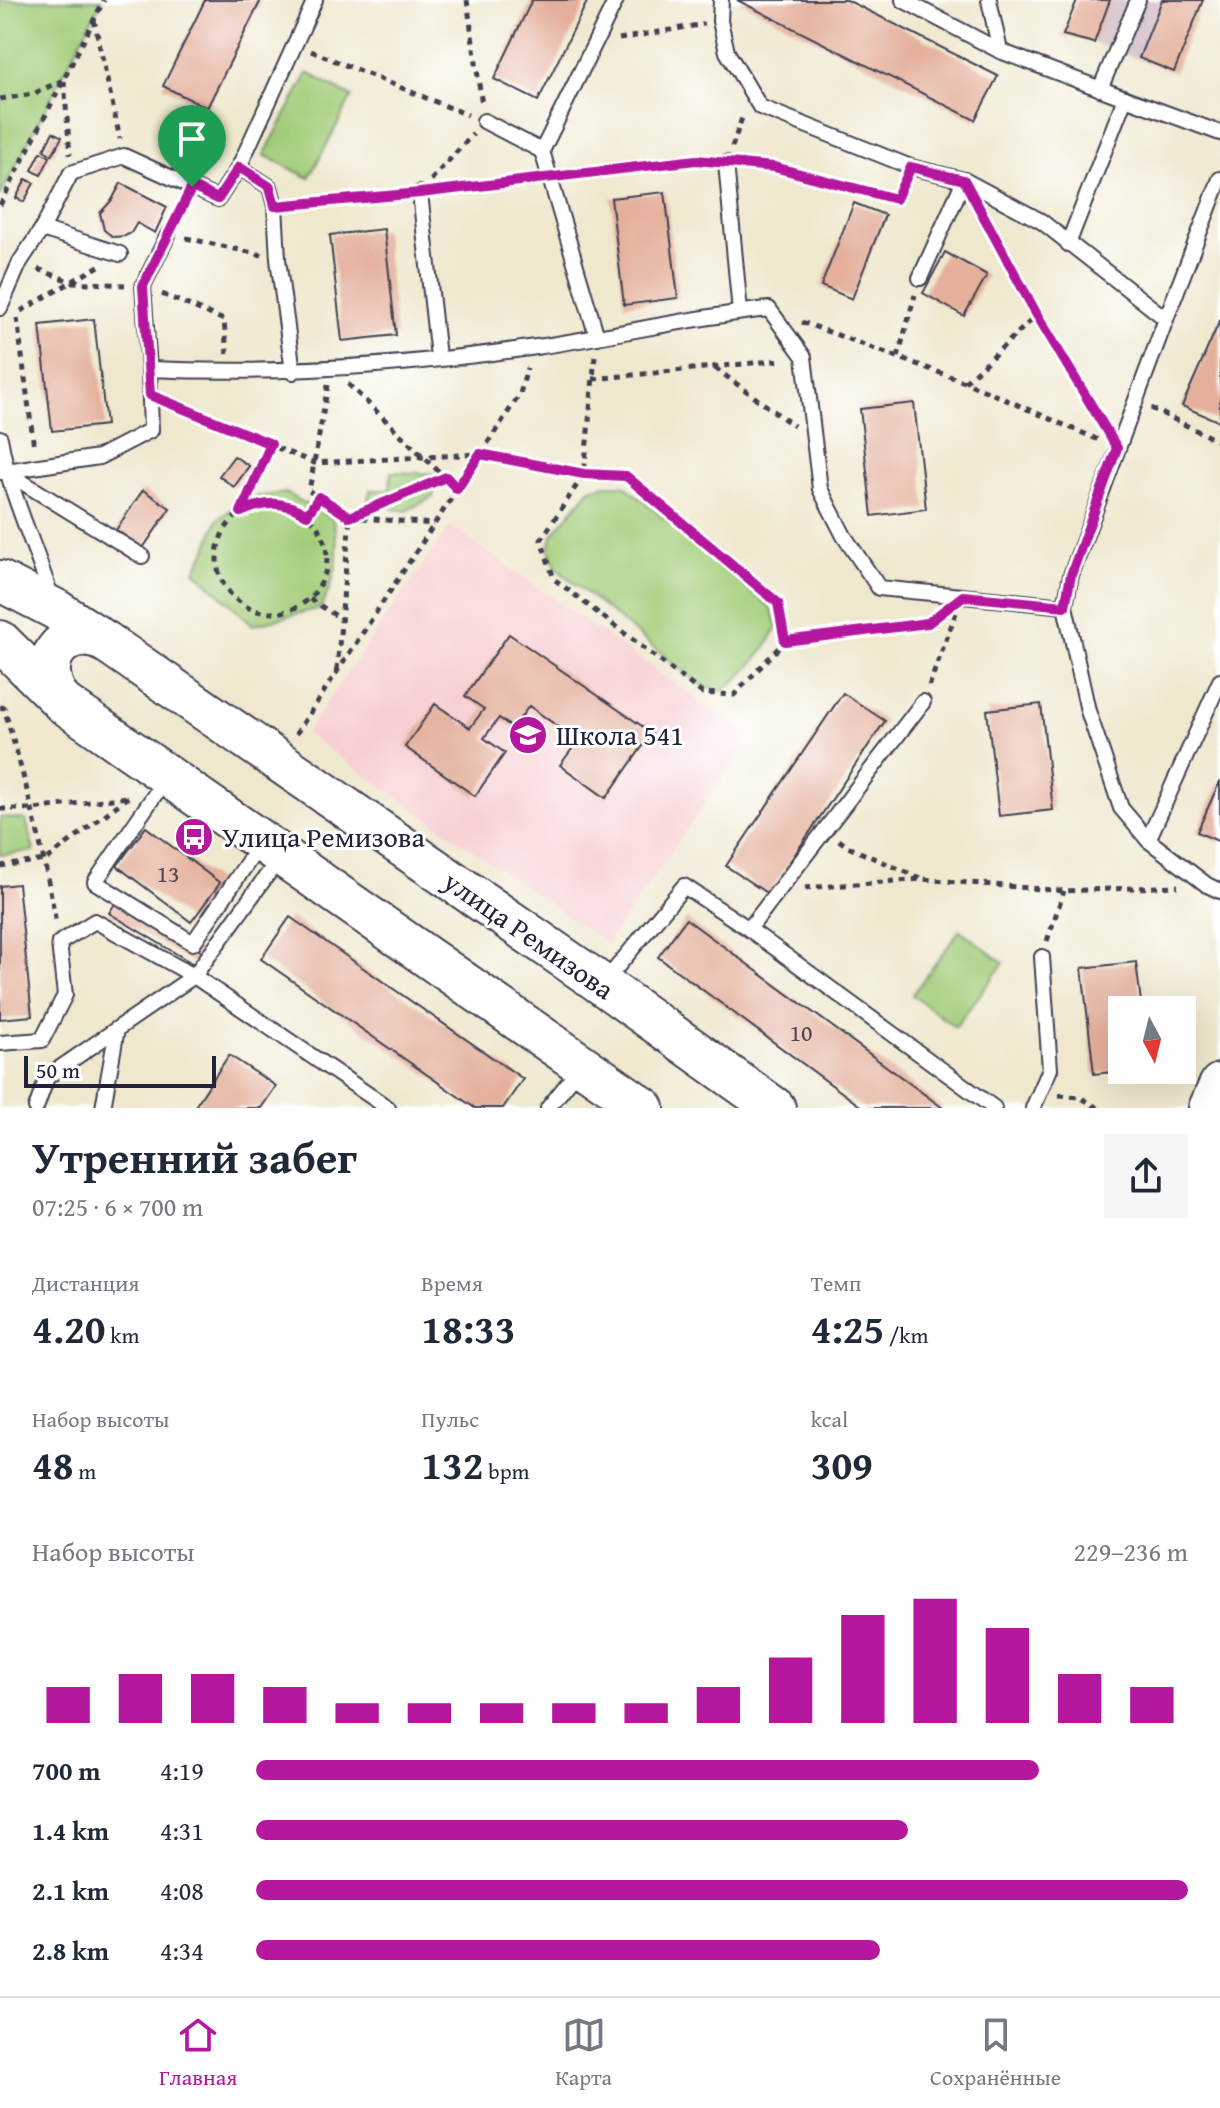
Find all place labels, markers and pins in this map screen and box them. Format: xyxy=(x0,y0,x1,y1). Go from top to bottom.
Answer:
pin xyxy=(158,105,226,187)
school or university icon: Школа 541 xyxy=(507,714,549,756)
place label: Школа 541 xyxy=(556,714,684,755)
bus stop icon: Улица Ремизова xyxy=(173,816,215,858)
place label: Улица Ремизова xyxy=(222,816,425,857)

